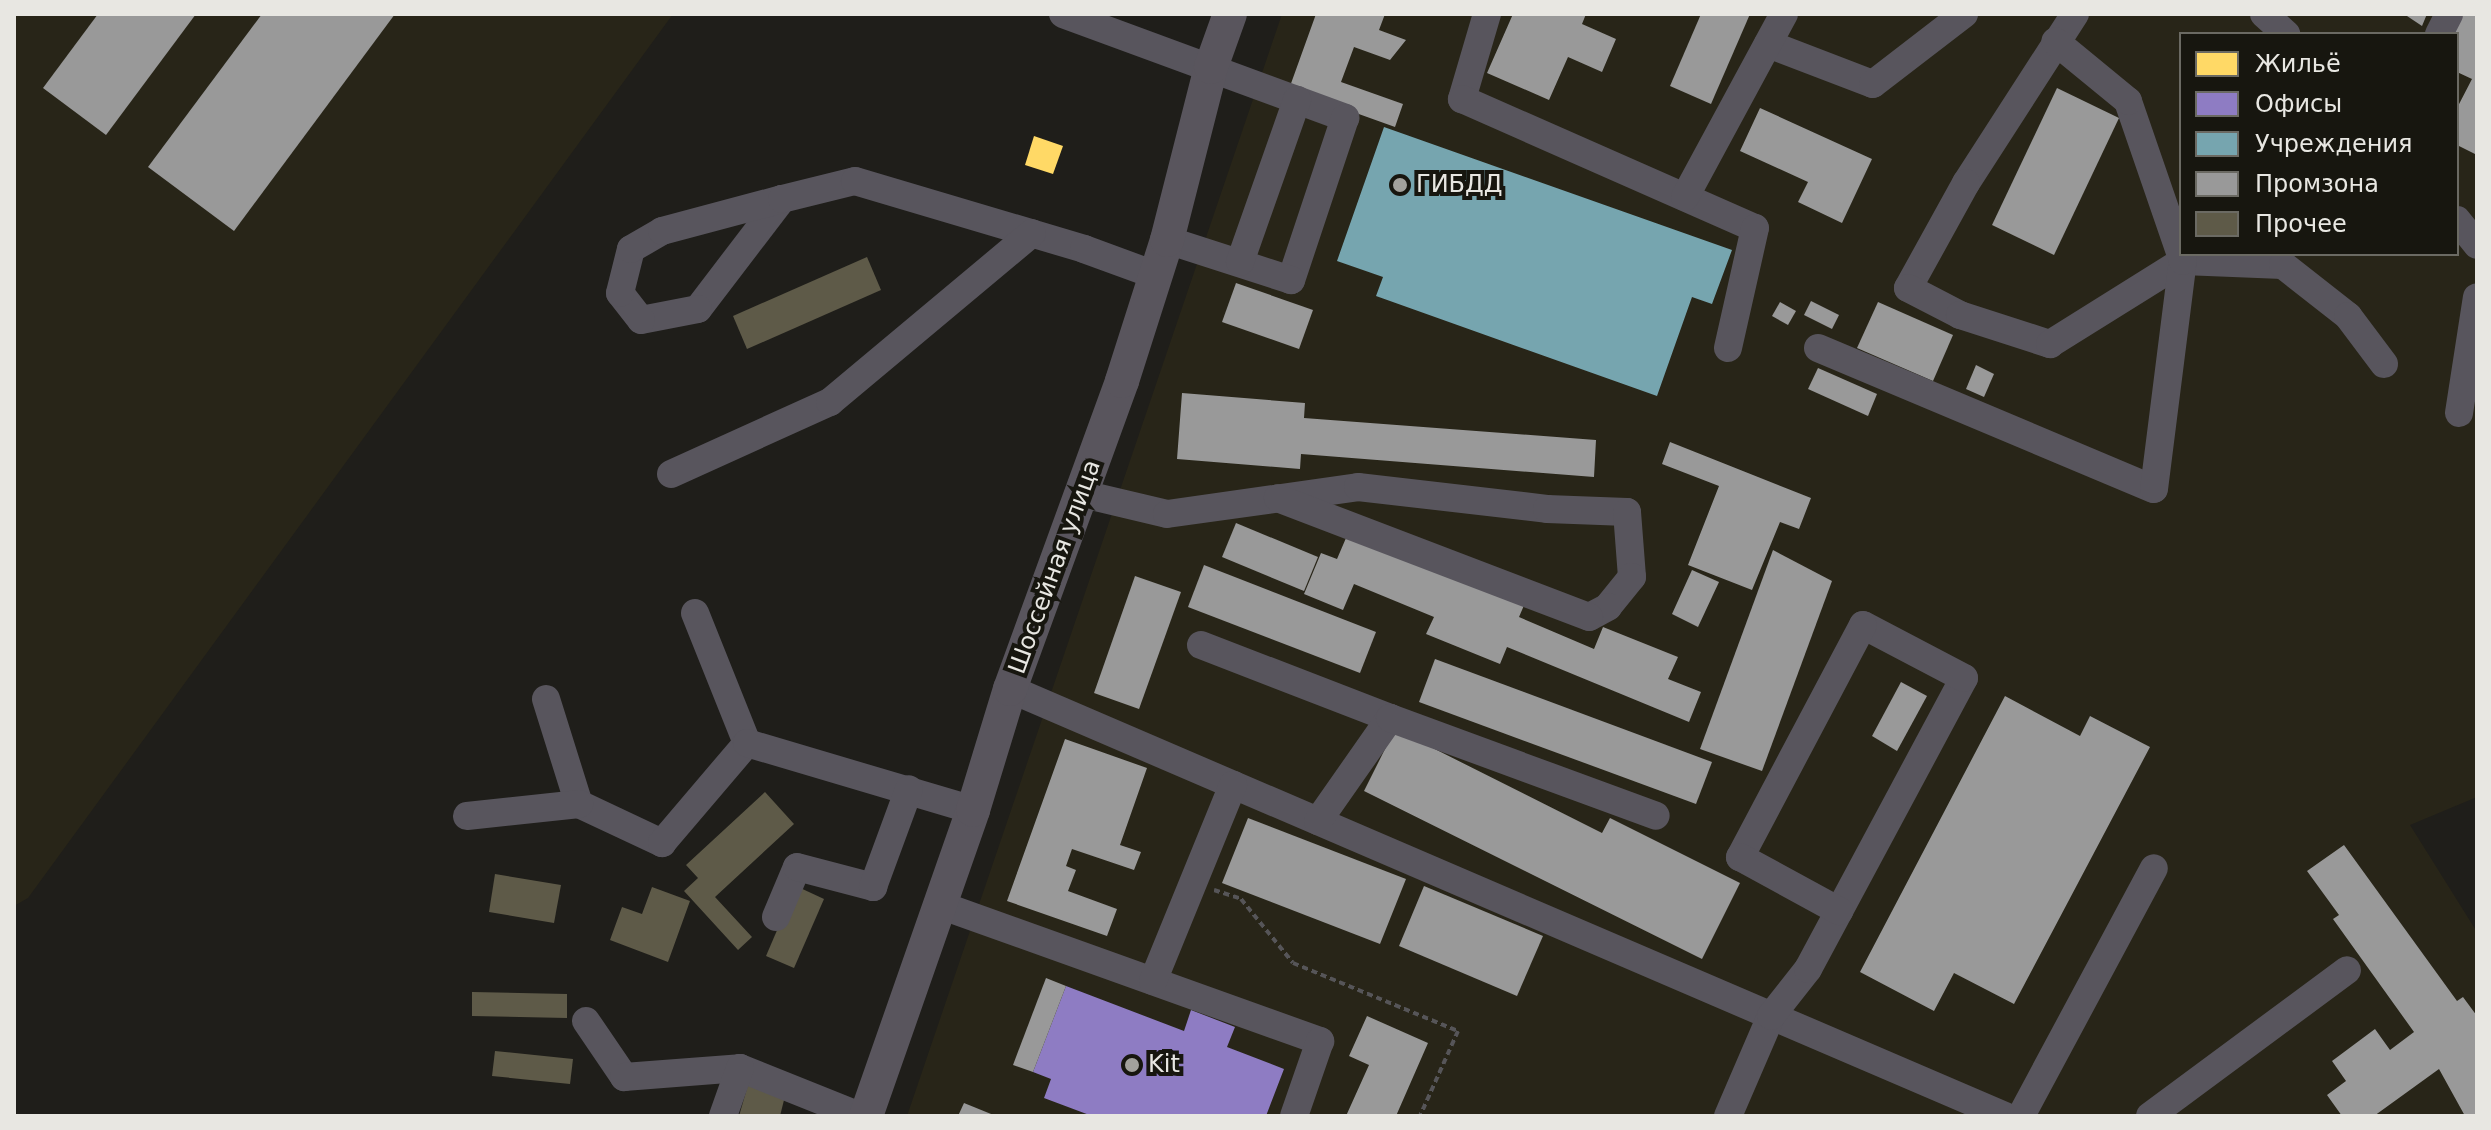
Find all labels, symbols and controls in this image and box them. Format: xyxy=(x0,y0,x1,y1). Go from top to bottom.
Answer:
legend xyxy=(2179,32,2459,256)
text: Жильё xyxy=(2255,50,2341,78)
text: Офисы xyxy=(2255,90,2342,118)
text: Учреждения xyxy=(2255,130,2413,158)
text: Промзона xyxy=(2255,170,2379,198)
place label: ГИБДД xyxy=(1416,171,1503,199)
marker: ГИБДД xyxy=(1391,176,1409,194)
text: Прочее xyxy=(2255,210,2347,238)
street label: Шоссейная улица xyxy=(1003,456,1107,678)
place label: Kit xyxy=(1148,1051,1180,1079)
marker: Kit xyxy=(1123,1056,1141,1074)

